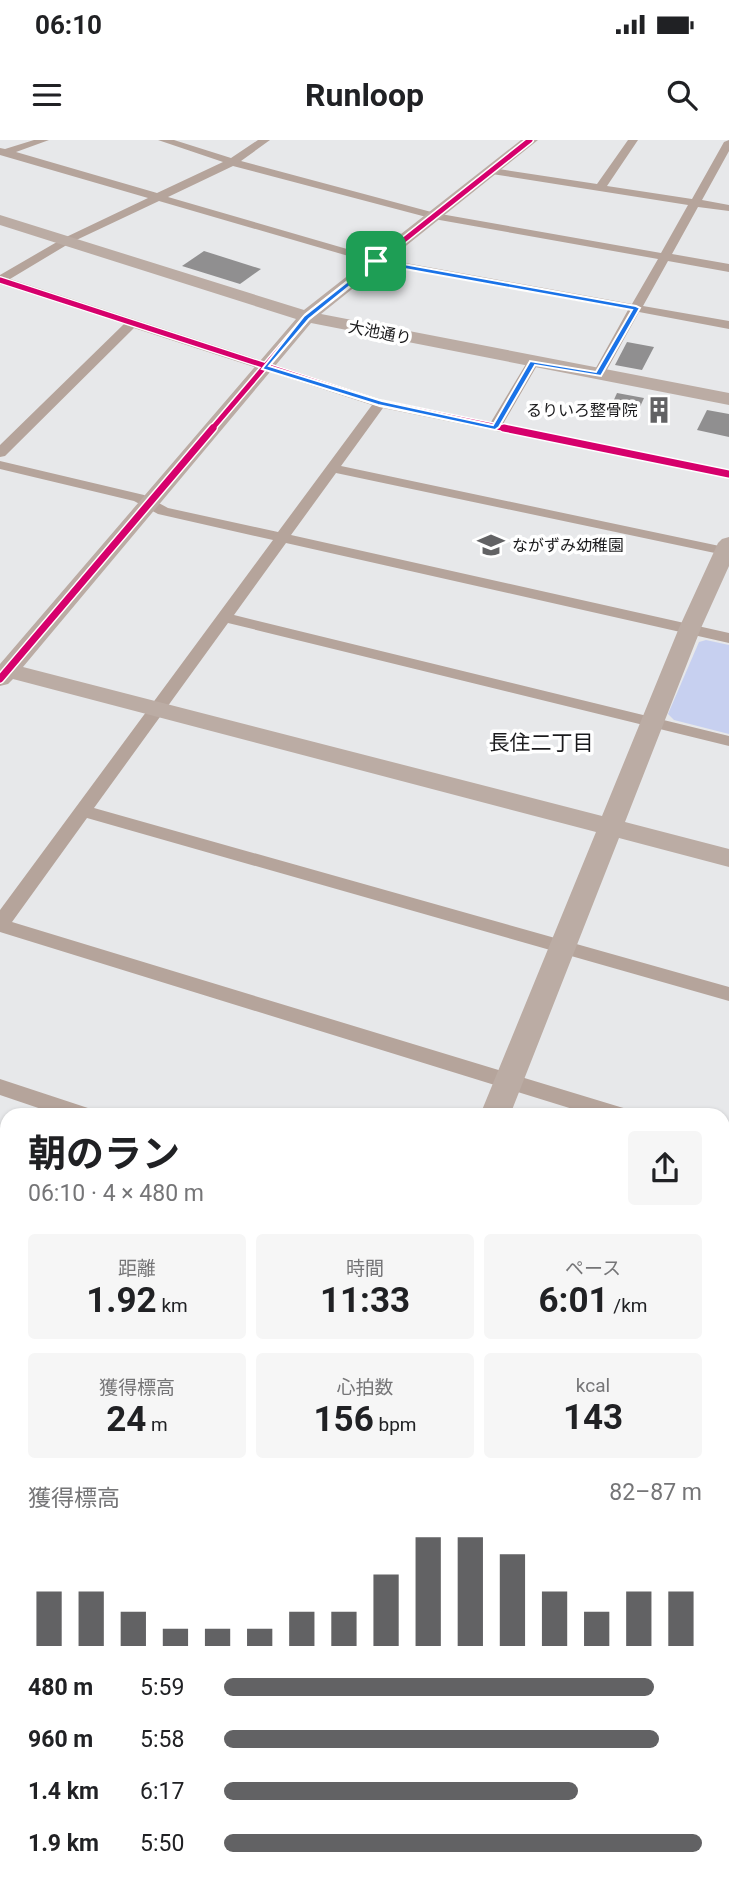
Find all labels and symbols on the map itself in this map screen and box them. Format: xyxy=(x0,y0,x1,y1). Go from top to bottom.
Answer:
pin xyxy=(346,231,406,291)
street label: 大池通り xyxy=(347,317,413,348)
building icon: るりいろ整骨院 xyxy=(644,395,674,425)
place label: るりいろ整骨院 xyxy=(526,401,638,420)
school or university icon: ながずみ幼稚園 xyxy=(476,530,506,560)
place label: ながずみ幼稚園 xyxy=(512,536,624,555)
district label: 長住二丁目 xyxy=(489,731,594,755)

